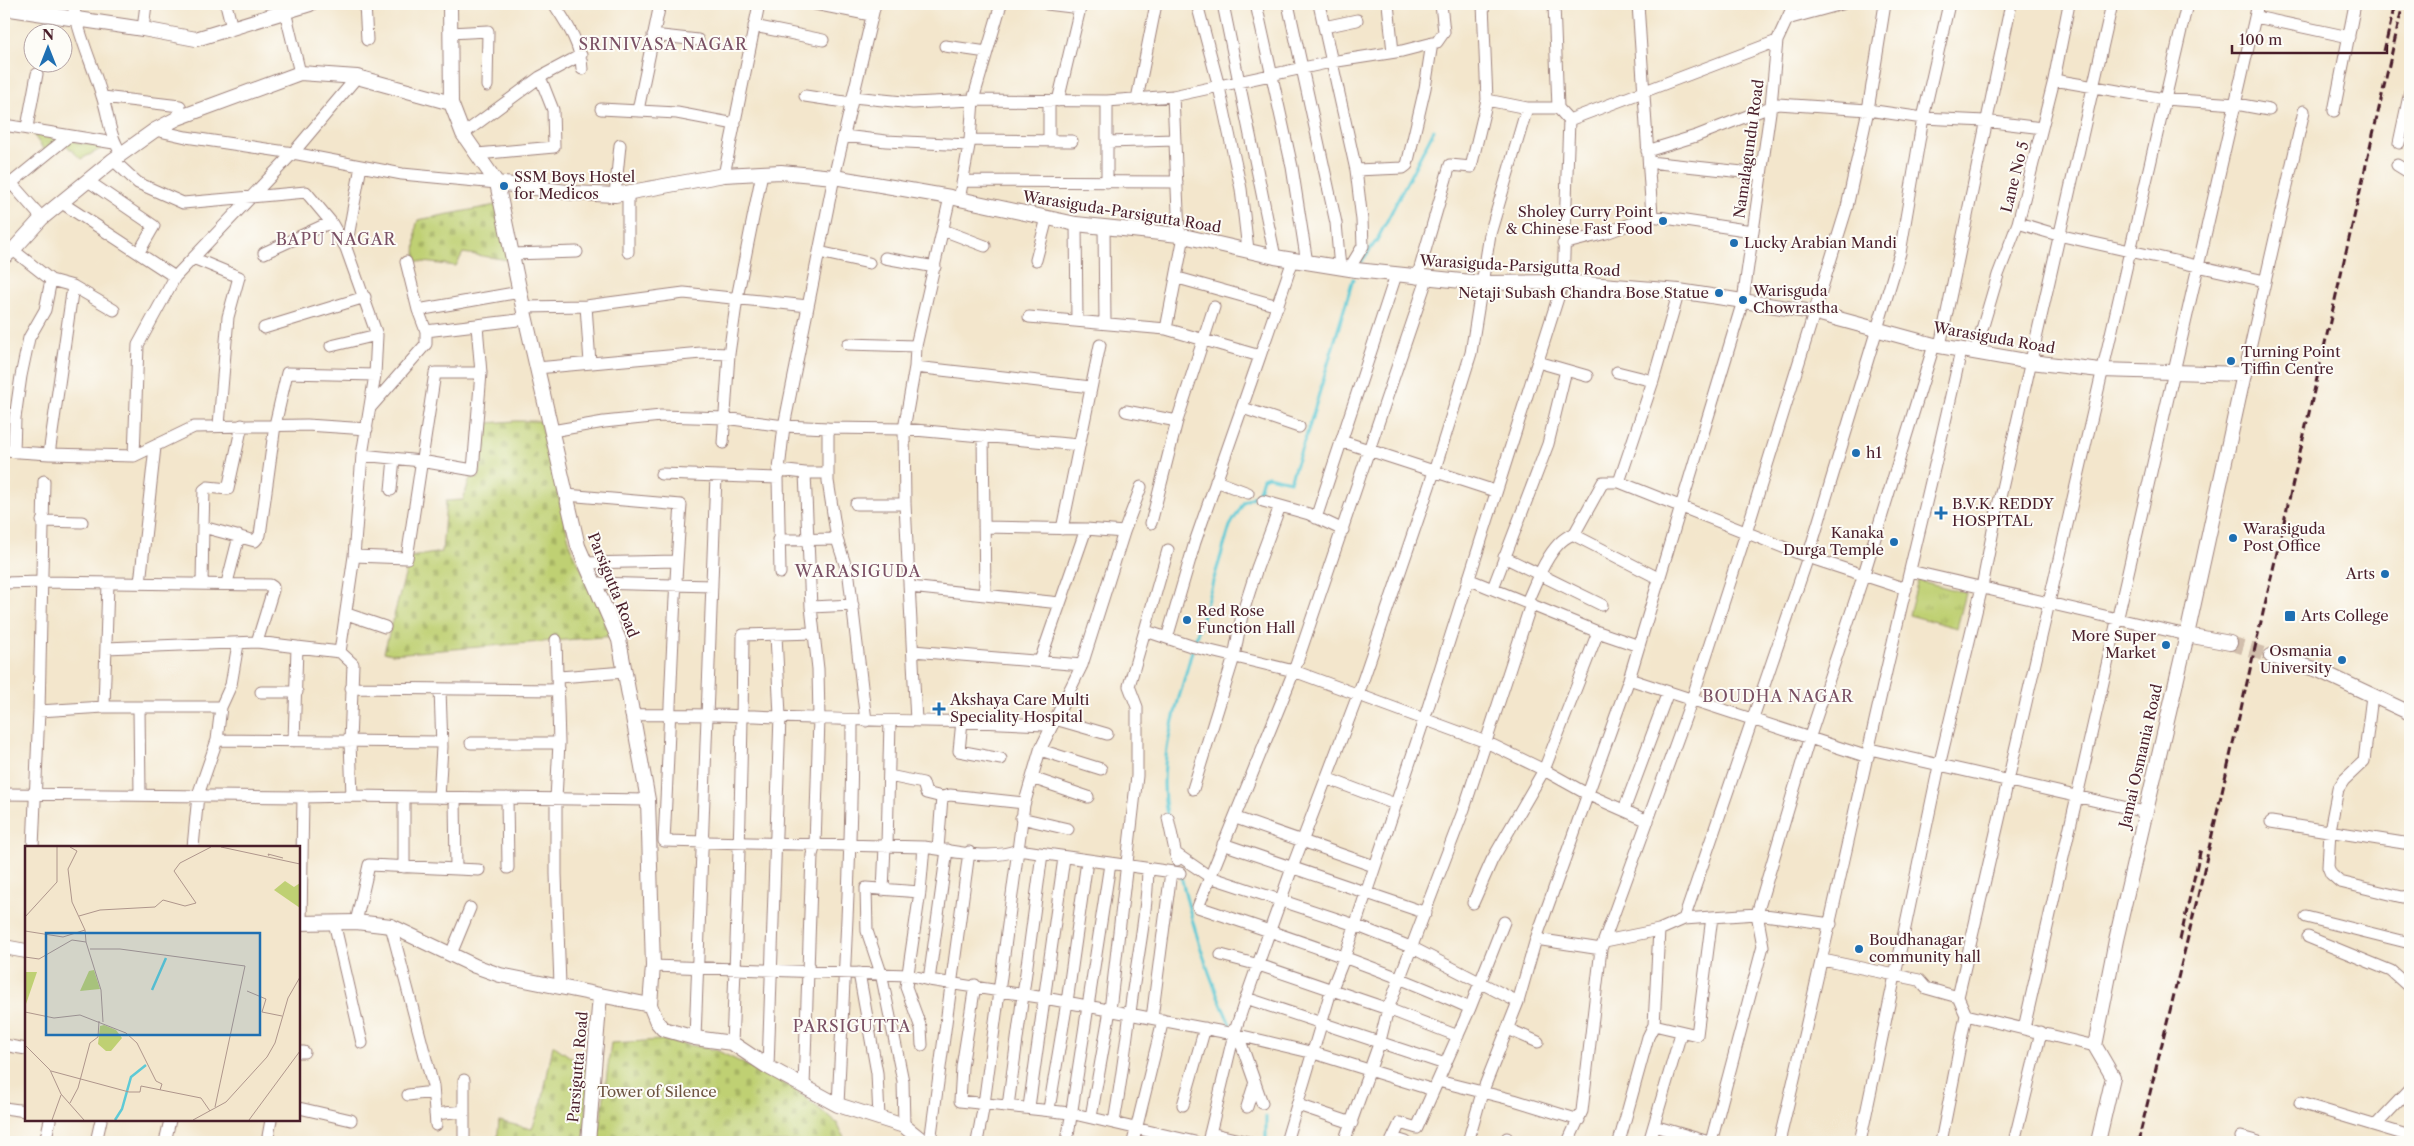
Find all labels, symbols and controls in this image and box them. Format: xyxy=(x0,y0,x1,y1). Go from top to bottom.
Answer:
north arrow xyxy=(22,22,72,72)
scale bar xyxy=(2232,22,2386,54)
text: N xyxy=(42,26,54,44)
text: 100 m xyxy=(2239,30,2282,49)
district label: SRINIVASA NAGAR xyxy=(578,34,748,54)
street label: Namalagundu Road xyxy=(1729,78,1768,220)
street label: Lane No 5 xyxy=(1996,139,2033,215)
place label: SSM Boys Hostel for Medicos xyxy=(514,167,636,203)
marker: SSM Boys Hostel for Medicos xyxy=(498,180,510,192)
street label: Warasiguda-Parsigutta Road xyxy=(1020,186,1223,237)
place label: Sholey Curry Point & Chinese Fast Food xyxy=(1505,202,1654,238)
marker: Sholey Curry Point & Chinese Fast Food xyxy=(1657,215,1669,227)
district label: BAPU NAGAR xyxy=(276,229,397,249)
place label: Lucky Arabian Mandi xyxy=(1744,233,1897,252)
marker: Lucky Arabian Mandi xyxy=(1728,237,1740,249)
street label: Warasiguda-Parsigutta Road xyxy=(1418,251,1621,280)
place label: Warisguda Chowrastha xyxy=(1752,281,1838,317)
place label: Netaji Subash Chandra Bose Statue xyxy=(1458,283,1709,302)
marker: Netaji Subash Chandra Bose Statue xyxy=(1713,287,1725,299)
marker: Warisguda Chowrastha xyxy=(1737,294,1749,306)
street label: Warasiguda Road xyxy=(1931,317,2056,358)
place label: Turning Point Tiffin Centre xyxy=(2241,342,2341,378)
marker: Turning Point Tiffin Centre xyxy=(2225,355,2237,367)
place label: h1 xyxy=(1866,443,1882,462)
marker: h1 xyxy=(1850,447,1862,459)
place label: B.V.K. REDDY HOSPITAL xyxy=(1952,494,2054,530)
marker: B.V.K. REDDY HOSPITAL xyxy=(1934,506,1948,520)
place label: Warasiguda Post Office xyxy=(2242,519,2326,555)
place label: Kanaka Durga Temple xyxy=(1783,523,1884,559)
street label: Parsigutta Road xyxy=(584,530,643,640)
marker: Warasiguda Post Office xyxy=(2227,532,2239,544)
marker: Kanaka Durga Temple xyxy=(1888,536,1900,548)
district label: WARASIGUDA xyxy=(794,561,921,581)
place label: Arts xyxy=(2345,564,2375,583)
marker: Arts xyxy=(2379,568,2391,580)
place label: Red Rose Function Hall xyxy=(1197,601,1296,637)
place label: Arts College xyxy=(2300,606,2389,625)
marker: Arts College xyxy=(2283,609,2297,623)
marker: Red Rose Function Hall xyxy=(1181,614,1193,626)
place label: More Super Market xyxy=(2071,626,2157,662)
marker: More Super Market xyxy=(2160,639,2172,651)
place label: Osmania University xyxy=(2260,641,2333,677)
marker: Osmania University xyxy=(2336,654,2348,666)
street label: Jamai Osmania Road xyxy=(2114,682,2166,832)
district label: BOUDHA NAGAR xyxy=(1702,686,1854,706)
place label: Akshaya Care Multi Speciality Hospital xyxy=(949,690,1090,726)
marker: Akshaya Care Multi Speciality Hospital xyxy=(932,702,946,716)
inset map xyxy=(25,846,300,1121)
place label: Boudhanagar community hall xyxy=(1869,930,1981,966)
marker: Boudhanagar community hall xyxy=(1853,943,1865,955)
street label: Parsigutta Road xyxy=(563,1011,592,1123)
district label: PARSIGUTTA xyxy=(793,1016,911,1036)
park label: Tower of Silence xyxy=(597,1082,717,1101)

